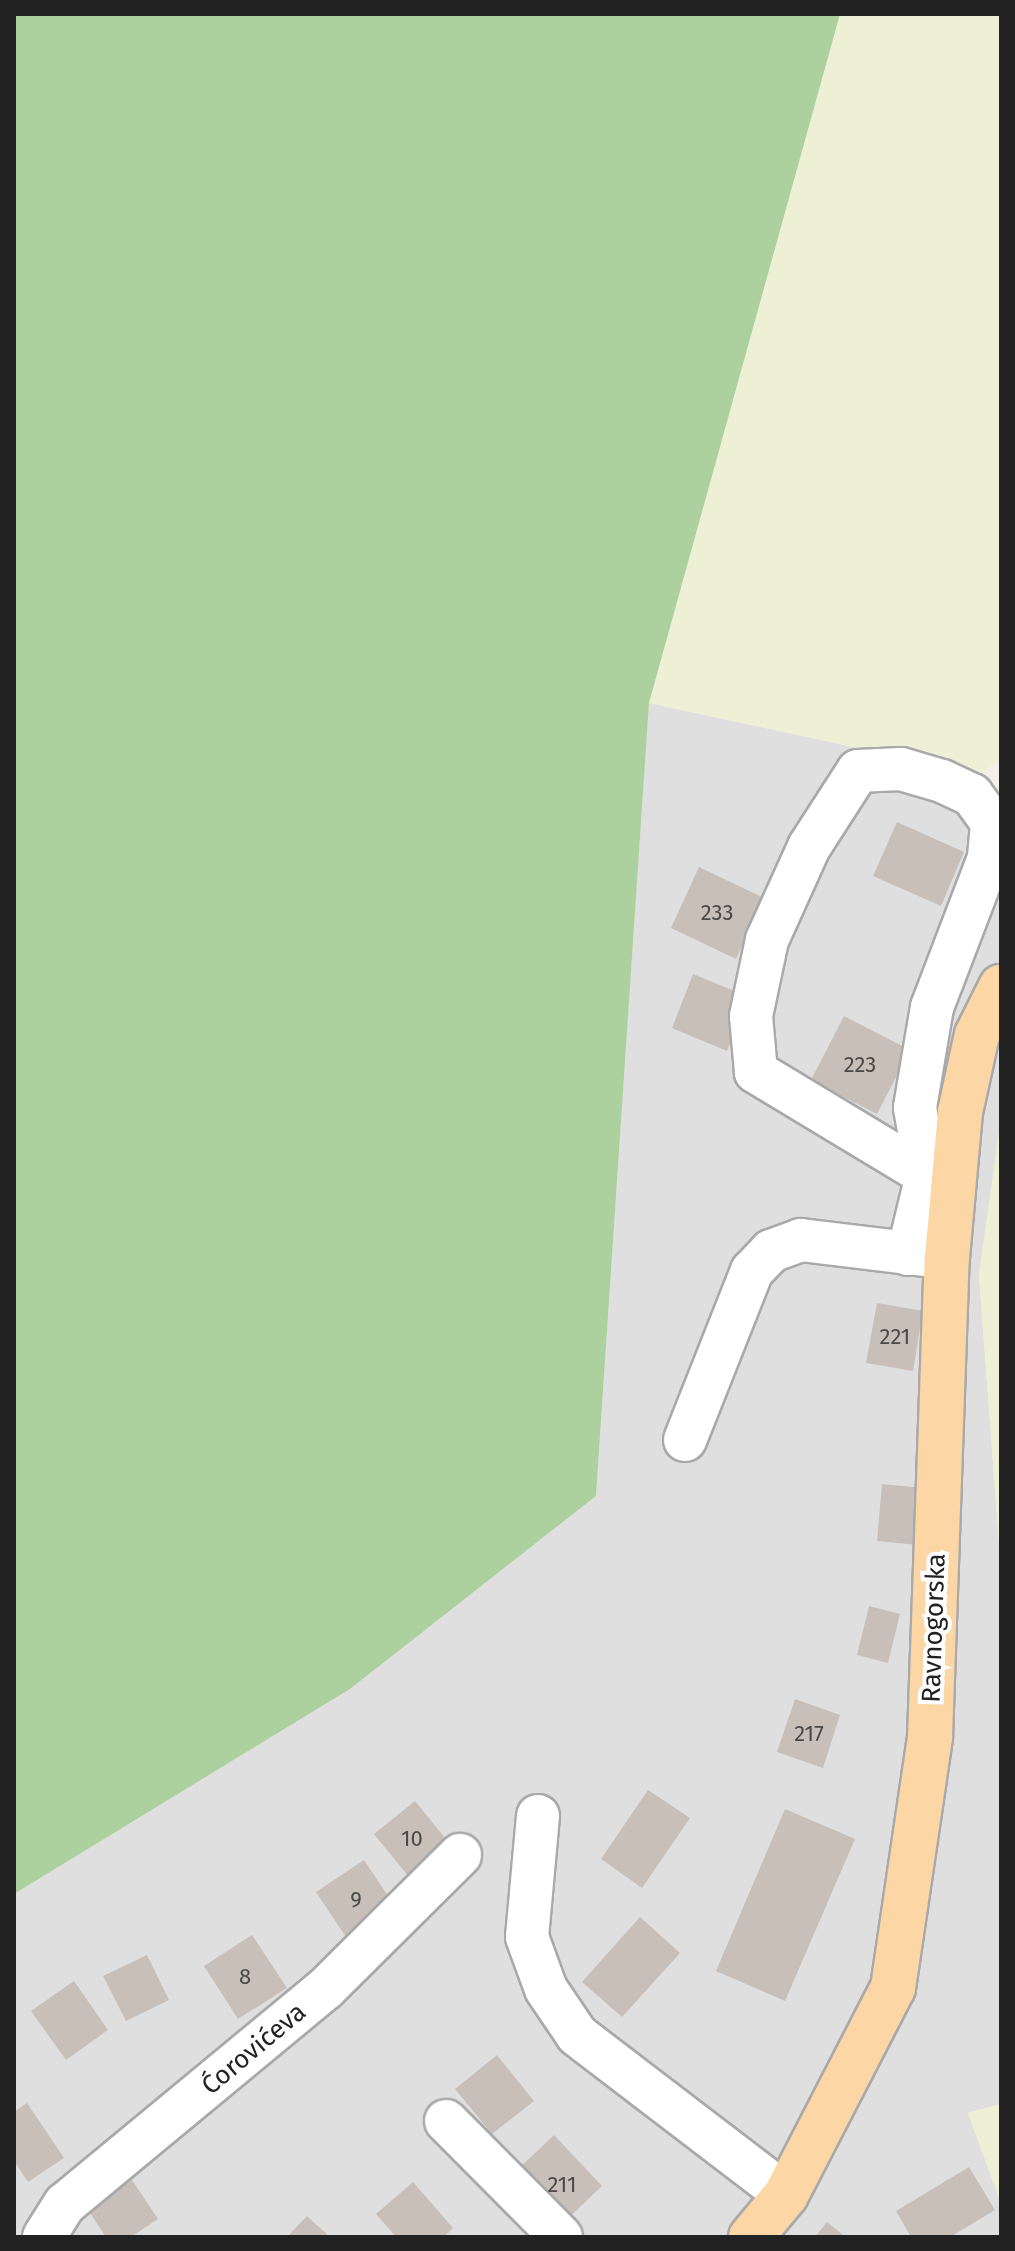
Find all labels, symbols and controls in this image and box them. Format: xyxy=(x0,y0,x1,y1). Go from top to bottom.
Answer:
house number: 233 xyxy=(701,900,733,926)
house number: 223 xyxy=(844,1052,876,1078)
house number: 221 xyxy=(880,1324,910,1350)
street label: Ravnogorska xyxy=(916,1553,952,1703)
house number: 217 xyxy=(794,1721,824,1747)
house number: 10 xyxy=(401,1826,423,1852)
house number: 9 xyxy=(350,1887,362,1913)
house number: 8 xyxy=(239,1964,251,1990)
street label: Ćorovićeva xyxy=(196,1996,312,2102)
house number: 211 xyxy=(547,2172,577,2198)

